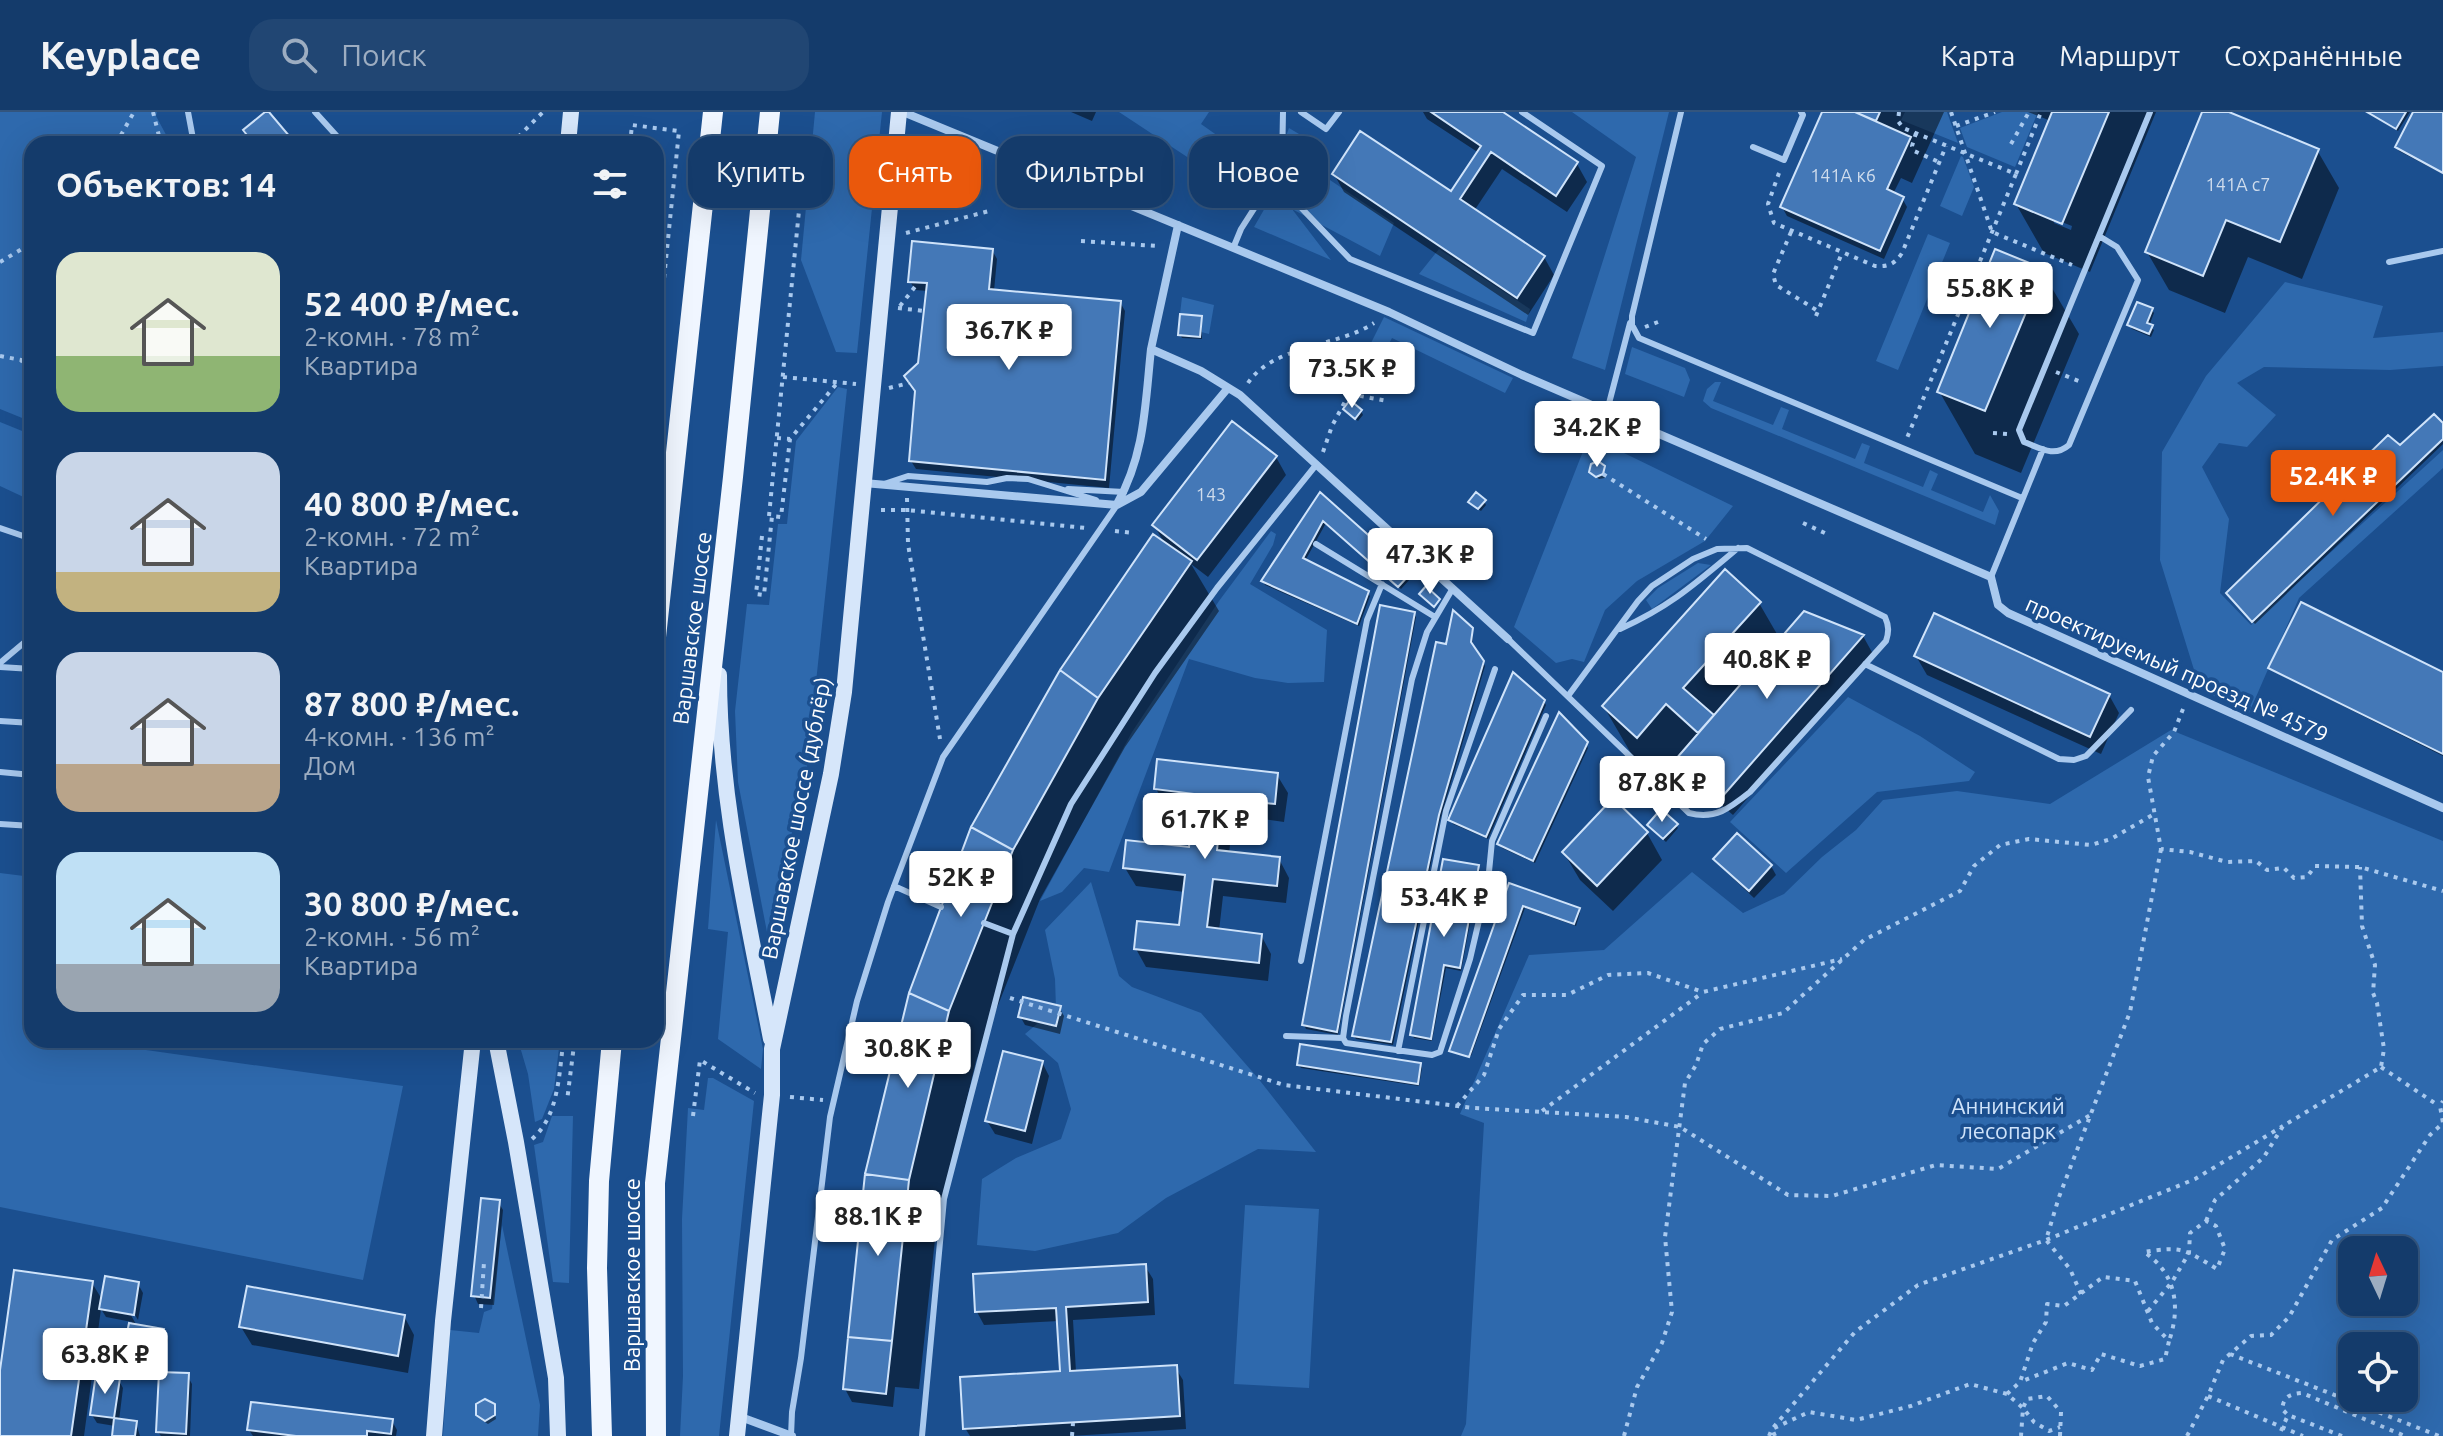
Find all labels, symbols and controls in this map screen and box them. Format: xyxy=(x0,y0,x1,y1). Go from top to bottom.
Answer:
search box xyxy=(249,19,809,91)
icon: search xyxy=(277,33,321,77)
text: Keyplace xyxy=(40,34,201,76)
text: Поиск xyxy=(341,38,427,72)
text: Карта xyxy=(1941,40,2015,71)
text: Маршрут xyxy=(2059,40,2180,71)
text: Сохранённые xyxy=(2224,40,2403,71)
chip: Купить xyxy=(688,136,833,208)
chip: Снять xyxy=(849,136,981,208)
chip: Фильтры xyxy=(997,136,1173,208)
chip: Новое xyxy=(1189,136,1328,208)
icon: filters xyxy=(588,162,632,206)
text: Объектов: 14 xyxy=(56,165,276,203)
house number: 141А к6 xyxy=(1810,165,1876,185)
house number: 141А с7 xyxy=(2206,174,2270,194)
pin: 55.8K ₽ xyxy=(1916,262,2064,330)
text: 55.8K ₽ xyxy=(1946,273,2034,302)
icon: home xyxy=(120,284,216,380)
text: 52 400 ₽/мес. xyxy=(304,284,519,322)
pin: 36.7K ₽ xyxy=(935,304,1083,372)
text: 36.7K ₽ xyxy=(965,315,1053,344)
text: 2-комн. · 78 m² xyxy=(304,322,480,351)
pin: 73.5K ₽ xyxy=(1278,342,1426,410)
text: Квартира xyxy=(304,351,418,380)
text: 73.5K ₽ xyxy=(1308,353,1396,382)
pin: 34.2K ₽ xyxy=(1523,401,1671,469)
text: 34.2K ₽ xyxy=(1553,412,1641,441)
pin: 52.4K ₽ xyxy=(2259,450,2407,518)
text: 52.4K ₽ xyxy=(2289,461,2377,490)
icon: home xyxy=(120,484,216,580)
text: 40 800 ₽/мес. xyxy=(304,484,519,522)
house number: 143 xyxy=(1196,484,1226,504)
text: 2-комн. · 72 m² xyxy=(304,522,480,551)
pin: 47.3K ₽ xyxy=(1356,528,1504,596)
street label: Варшавское шоссе xyxy=(667,530,716,726)
text: 47.3K ₽ xyxy=(1386,539,1474,568)
text: Квартира xyxy=(304,551,418,580)
street label: проектируемый проезд № 4579 xyxy=(2022,590,2332,747)
pin: 40.8K ₽ xyxy=(1693,633,1841,701)
text: 40.8K ₽ xyxy=(1723,644,1811,673)
street label: Варшавское шоссе (дублёр) xyxy=(756,675,836,961)
icon: home xyxy=(120,684,216,780)
text: 87 800 ₽/мес. xyxy=(304,684,519,722)
text: 4-комн. · 136 m² xyxy=(304,722,495,751)
text: Дом xyxy=(304,751,356,780)
pin: 87.8K ₽ xyxy=(1588,756,1736,824)
text: 87.8K ₽ xyxy=(1618,767,1706,796)
pin: 61.7K ₽ xyxy=(1131,793,1279,861)
text: 61.7K ₽ xyxy=(1161,804,1249,833)
pin: 52K ₽ xyxy=(905,851,1017,919)
text: 52K ₽ xyxy=(927,862,995,891)
pin: 53.4K ₽ xyxy=(1370,871,1518,939)
text: 53.4K ₽ xyxy=(1400,882,1488,911)
icon: home xyxy=(120,884,216,980)
text: 30 800 ₽/мес. xyxy=(304,884,519,922)
text: 2-комн. · 56 m² xyxy=(304,922,480,951)
text: Квартира xyxy=(304,951,418,980)
pin: 30.8K ₽ xyxy=(834,1022,982,1090)
text: 30.8K ₽ xyxy=(864,1033,952,1062)
park label: Аннинский лесопарк xyxy=(1951,1093,2065,1143)
street label: Варшавское шоссе xyxy=(619,1178,644,1372)
pin: 88.1K ₽ xyxy=(804,1190,952,1258)
text: 88.1K ₽ xyxy=(834,1201,922,1230)
north arrow xyxy=(2338,1236,2418,1316)
map controls xyxy=(2338,1236,2418,1412)
pin: 63.8K ₽ xyxy=(31,1328,179,1396)
button: locate xyxy=(2338,1332,2418,1412)
text: 63.8K ₽ xyxy=(61,1339,149,1368)

